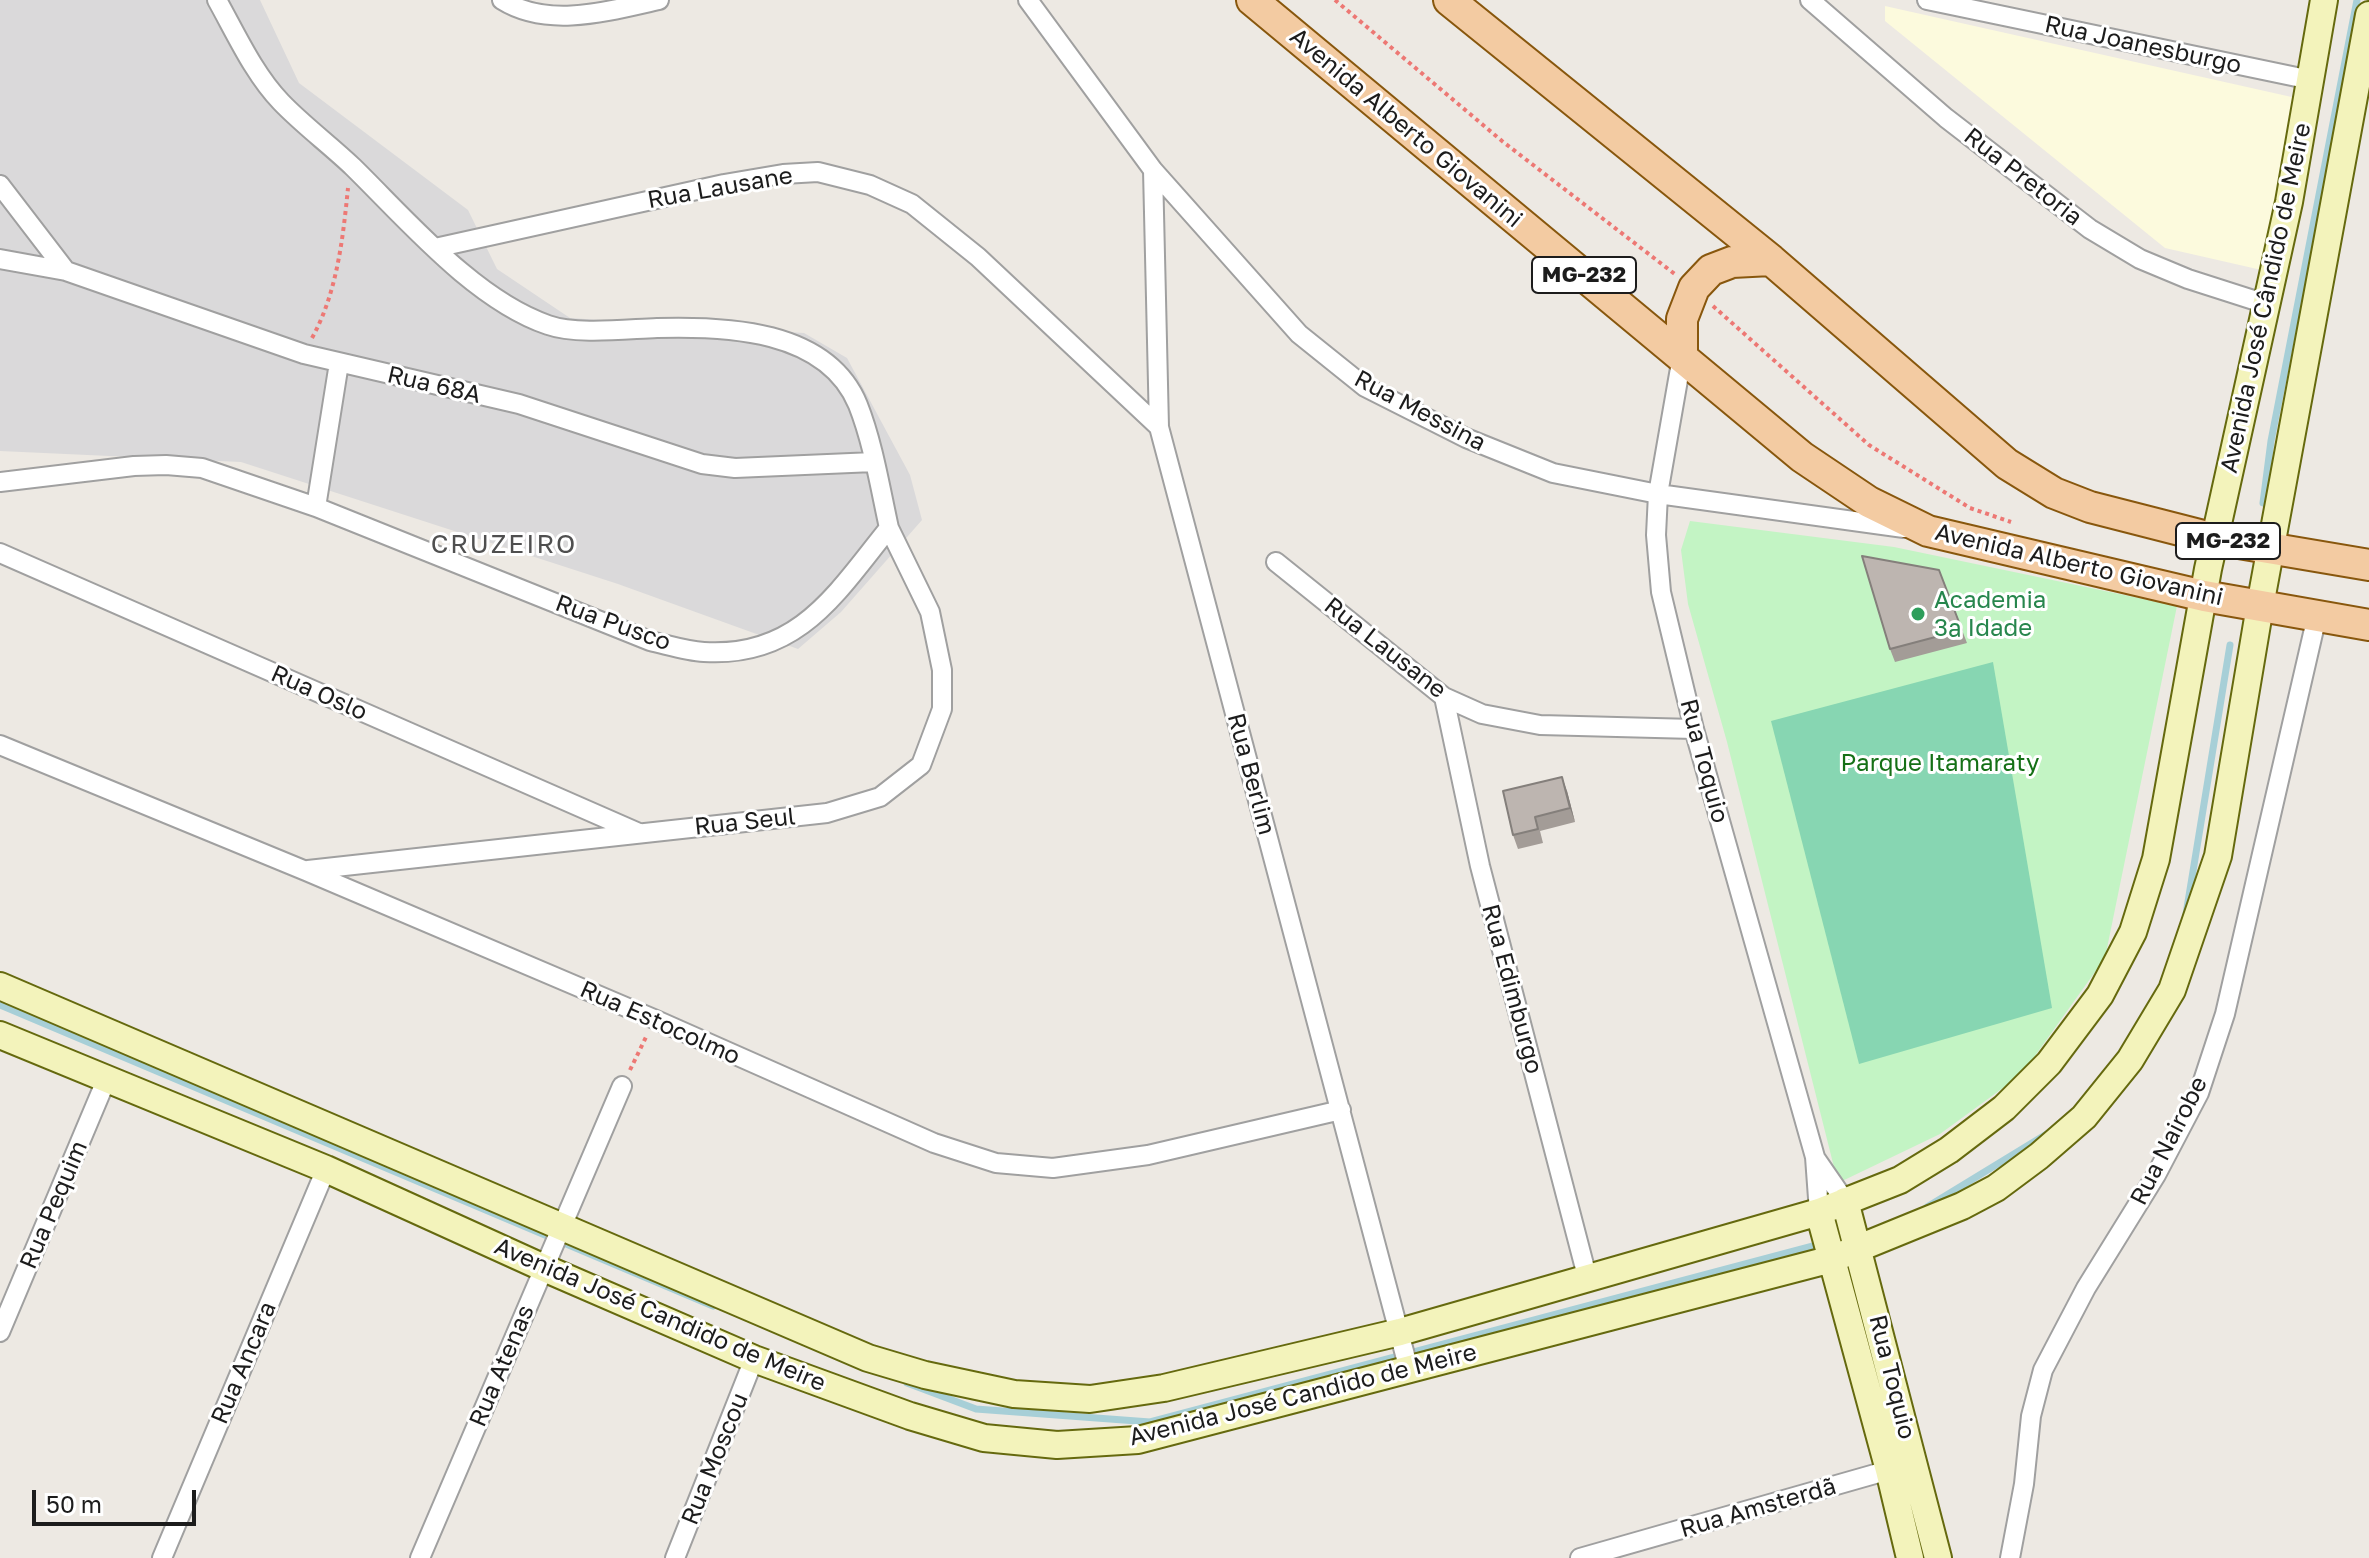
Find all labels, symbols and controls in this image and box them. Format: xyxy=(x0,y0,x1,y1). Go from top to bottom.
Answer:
street label: Rua Joanesburgo xyxy=(2042,10,2244,80)
street label: Avenida Alberto Giovanini xyxy=(1284,22,1528,234)
street label: Avenida José Cândido de Meire xyxy=(2215,120,2317,476)
street label: Rua Pretoria xyxy=(1958,122,2088,232)
street label: Rua Lausane xyxy=(645,161,795,215)
road number: MG-232 xyxy=(1532,257,1636,293)
street label: Rua 68A xyxy=(384,360,484,410)
street label: Rua Messina xyxy=(1349,364,1491,458)
street label: Avenida Alberto Giovanini xyxy=(1932,518,2226,612)
road number: MG-232 xyxy=(2176,523,2280,559)
district label: CRUZEIRO xyxy=(431,529,577,561)
place label: Academia 3ª Idade xyxy=(1934,586,2046,642)
street label: Rua Pusco xyxy=(552,589,674,657)
street label: Rua Lausane xyxy=(1318,591,1452,705)
marker: Academia 3ª Idade xyxy=(1909,605,1927,623)
street label: Rua Oslo xyxy=(266,659,372,727)
street label: Rua Toquio xyxy=(1674,696,1734,826)
street label: Rua Berlim xyxy=(1221,710,1281,838)
park label: Parque Itamaraty xyxy=(1841,749,2039,777)
street label: Rua Seul xyxy=(693,802,797,842)
street label: Rua Edimburgo xyxy=(1476,901,1548,1077)
street label: Rua Estocolmo xyxy=(576,975,744,1071)
street label: Rua Nairobe xyxy=(2124,1072,2214,1210)
street label: Rua Pequim xyxy=(14,1137,94,1273)
street label: Avenida José Candido de Meire xyxy=(490,1232,830,1398)
street label: Rua Ancara xyxy=(205,1298,283,1428)
street label: Rua Atenas xyxy=(463,1301,541,1431)
street label: Rua Toquio xyxy=(1863,1312,1921,1442)
street label: Avenida José Candido de Meire xyxy=(1126,1338,1480,1452)
street label: Rua Moscou xyxy=(675,1389,755,1529)
street label: Rua Amsterdã xyxy=(1677,1472,1839,1544)
scale bar xyxy=(36,1474,200,1524)
text: 50 m xyxy=(46,1489,102,1518)

